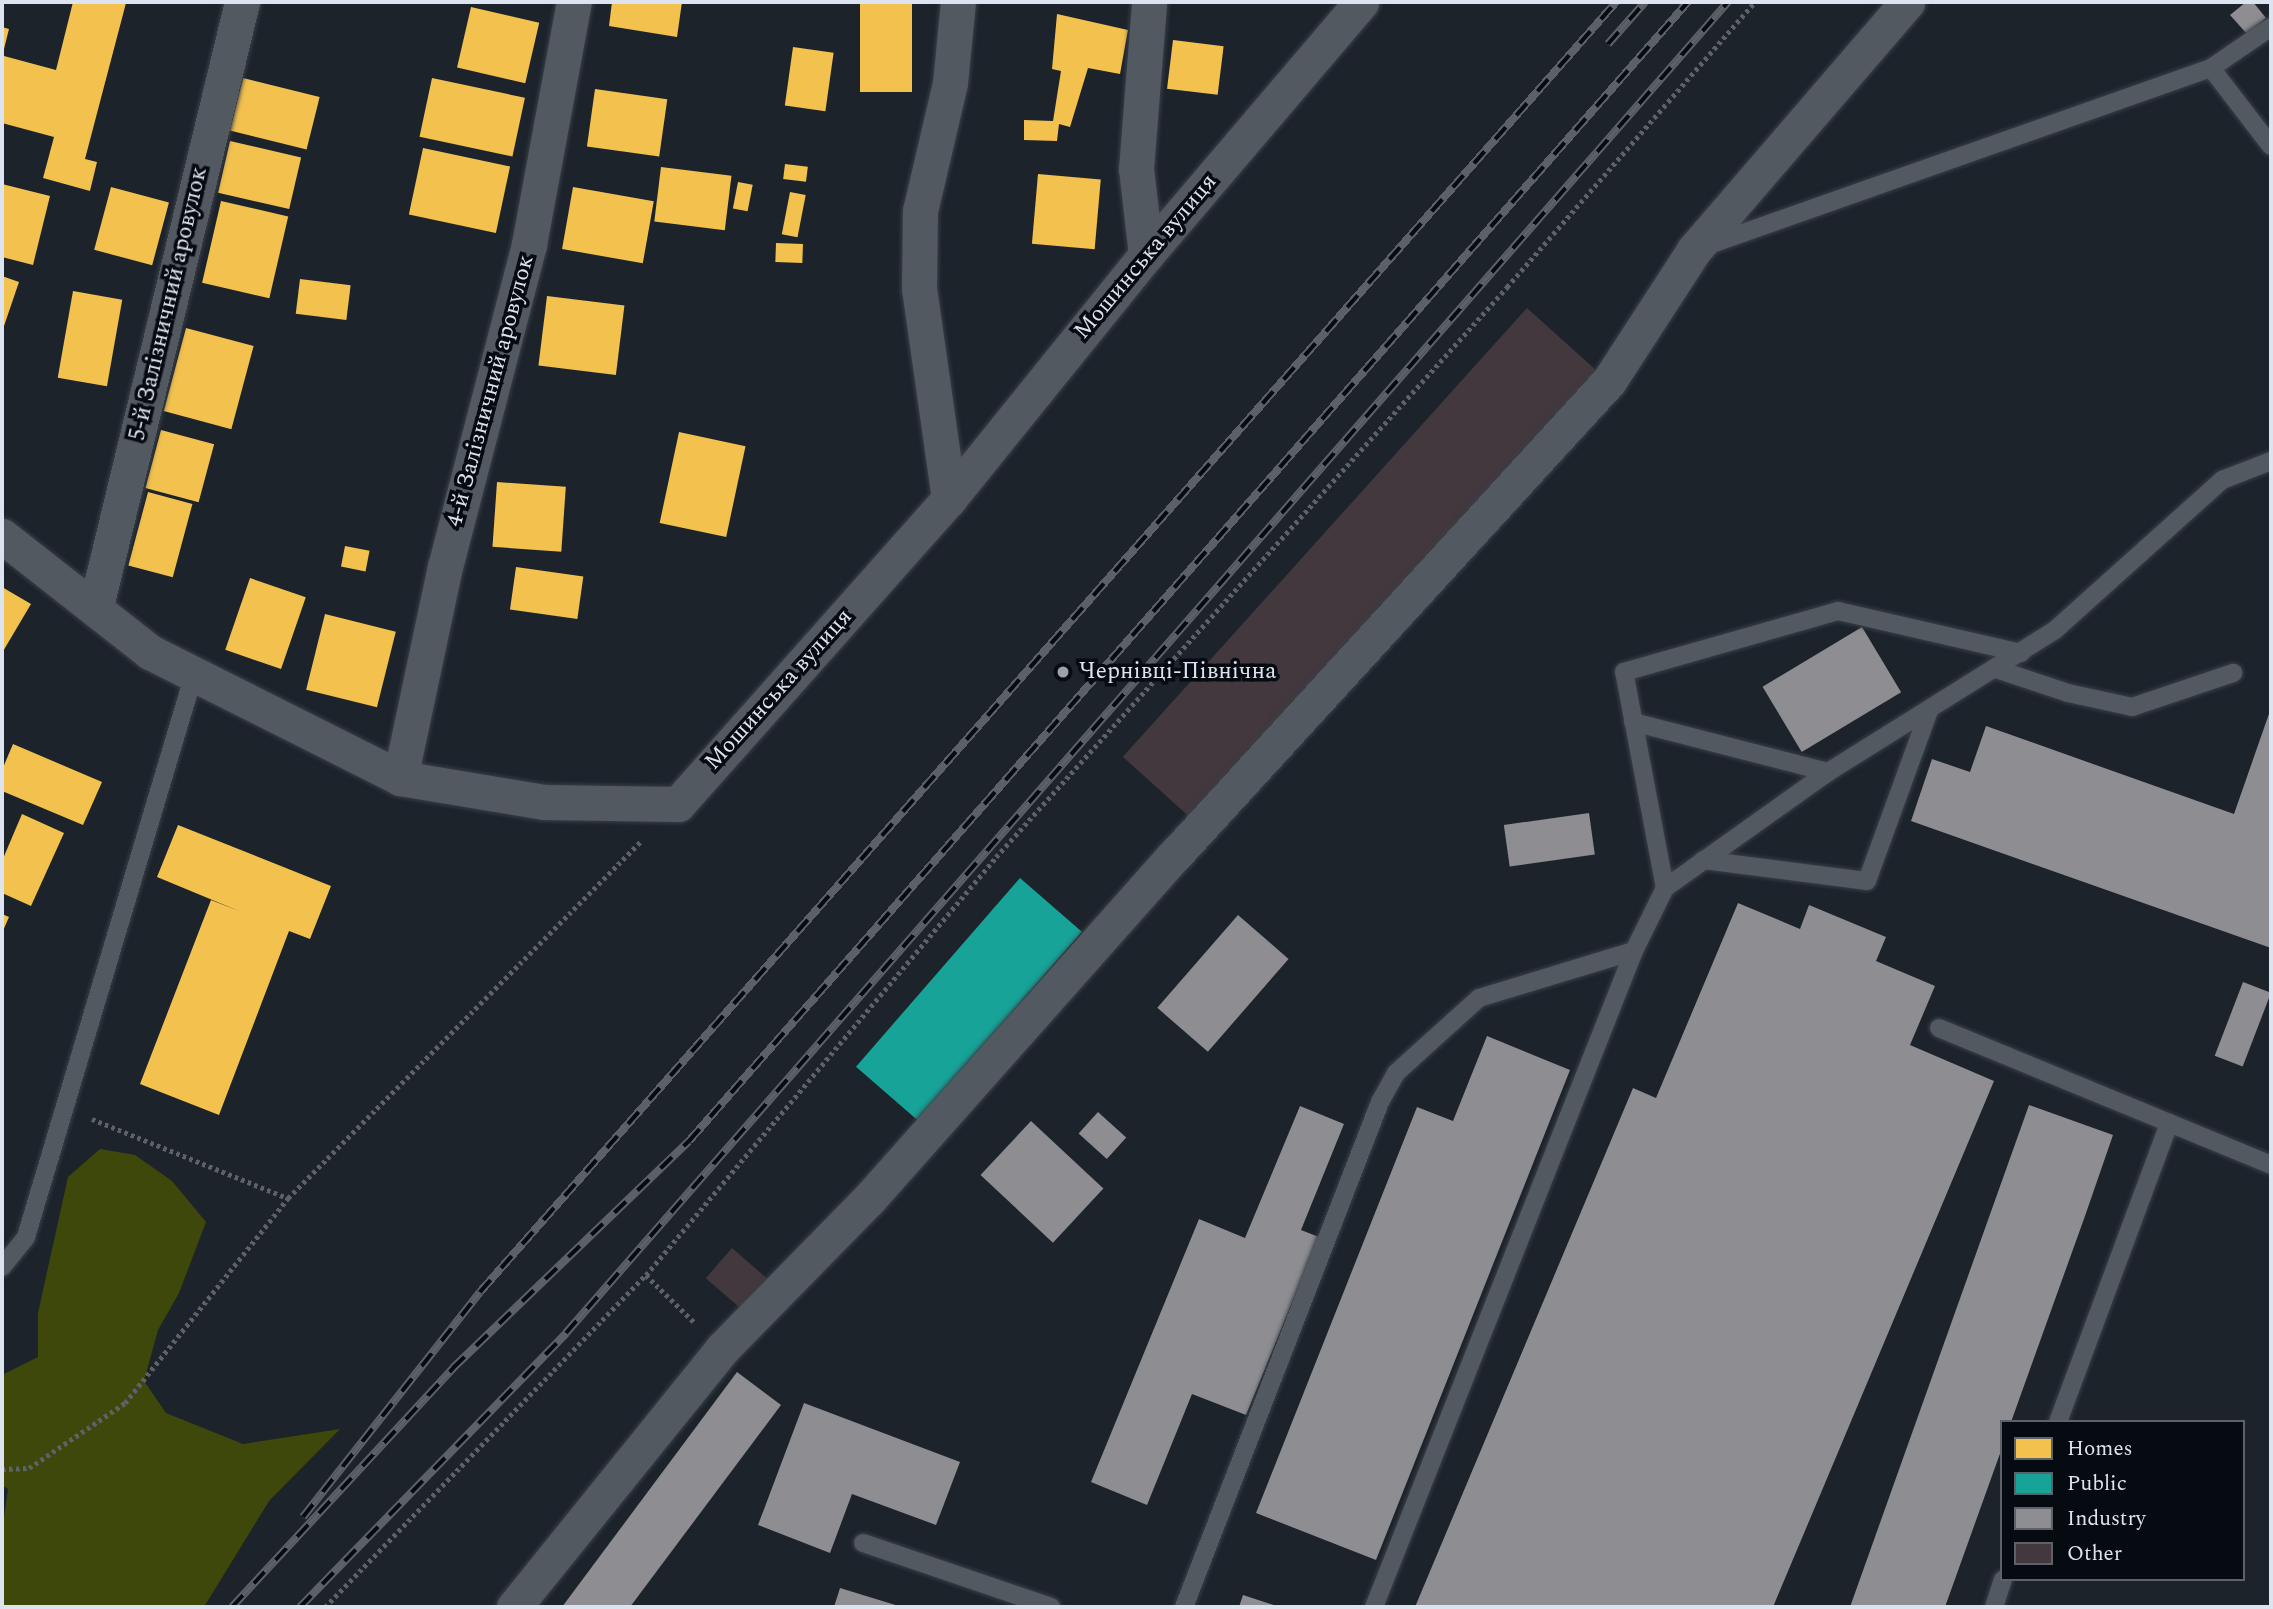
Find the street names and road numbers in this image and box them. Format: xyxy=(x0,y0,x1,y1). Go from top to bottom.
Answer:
street label: 5-й Залізничний аровулок xyxy=(124,165,214,443)
street label: Мошинська вулиця xyxy=(1069,169,1223,345)
street label: 4-й Залізничний аровулок xyxy=(441,252,541,530)
street label: Мошинська вулиця xyxy=(699,604,859,776)

